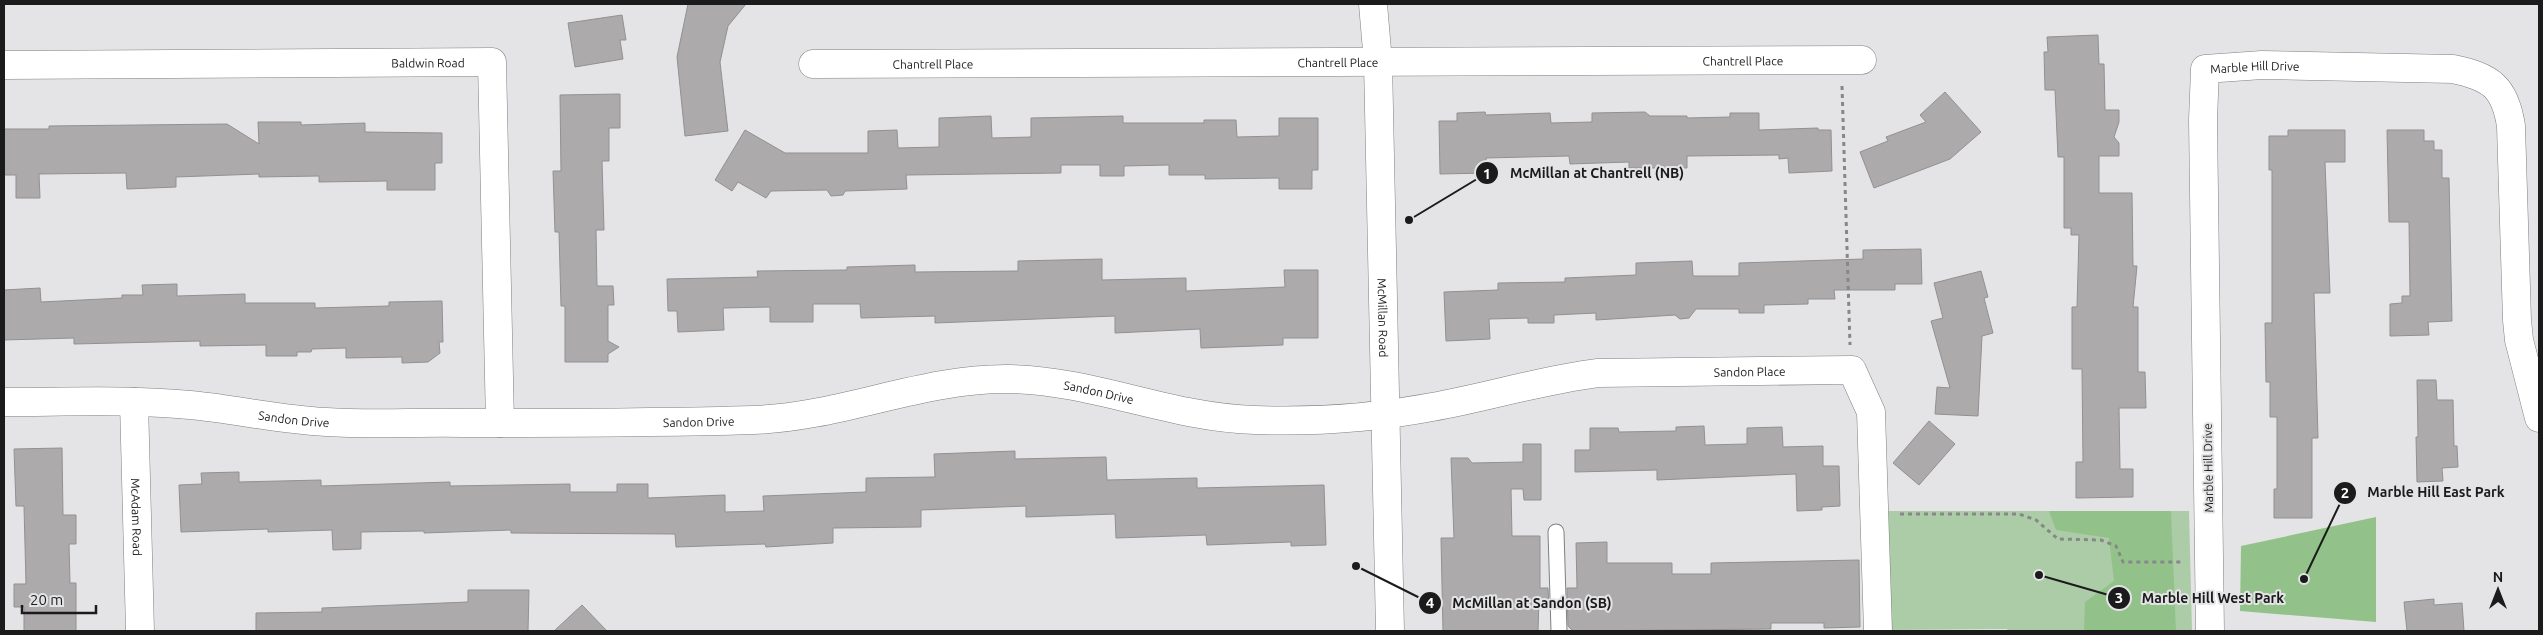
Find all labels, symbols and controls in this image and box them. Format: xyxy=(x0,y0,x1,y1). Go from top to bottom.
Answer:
street label: Chantrell Place xyxy=(1703,54,1783,67)
street label: Chantrell Place xyxy=(1298,55,1378,69)
street label: Baldwin Road xyxy=(391,56,465,69)
street label: Chantrell Place xyxy=(893,57,973,70)
street label: Marble Hill Drive xyxy=(2210,59,2300,75)
callout: McMillan at Chantrell (NB) xyxy=(1475,159,1694,188)
text: 1 xyxy=(1483,165,1491,182)
text: McMillan at Chantrell (NB) xyxy=(1510,165,1684,181)
street label: McMillan Road xyxy=(1376,278,1391,357)
street label: Sandon Place xyxy=(1714,364,1786,378)
street label: Sandon Drive xyxy=(1063,378,1135,406)
street label: Sandon Drive xyxy=(258,408,330,429)
street label: Sandon Drive xyxy=(663,414,735,429)
street label: Marble Hill Drive xyxy=(2201,423,2215,513)
street label: McAdam Road xyxy=(129,478,145,556)
callout: Marble Hill East Park xyxy=(2333,478,2515,507)
text: 2 xyxy=(2341,484,2349,501)
text: Marble Hill East Park xyxy=(2367,484,2505,500)
north arrow xyxy=(2473,565,2523,615)
text: N xyxy=(2493,569,2503,585)
scale bar xyxy=(22,582,96,614)
callout: Marble Hill West Park xyxy=(2107,583,2294,612)
callout: McMillan at Sandon (SB) xyxy=(1417,588,1621,617)
text: 3 xyxy=(2115,589,2123,606)
text: Marble Hill West Park xyxy=(2142,590,2284,606)
text: 20 m xyxy=(30,591,63,608)
text: 4 xyxy=(1426,594,1434,611)
text: McMillan at Sandon (SB) xyxy=(1452,595,1612,611)

